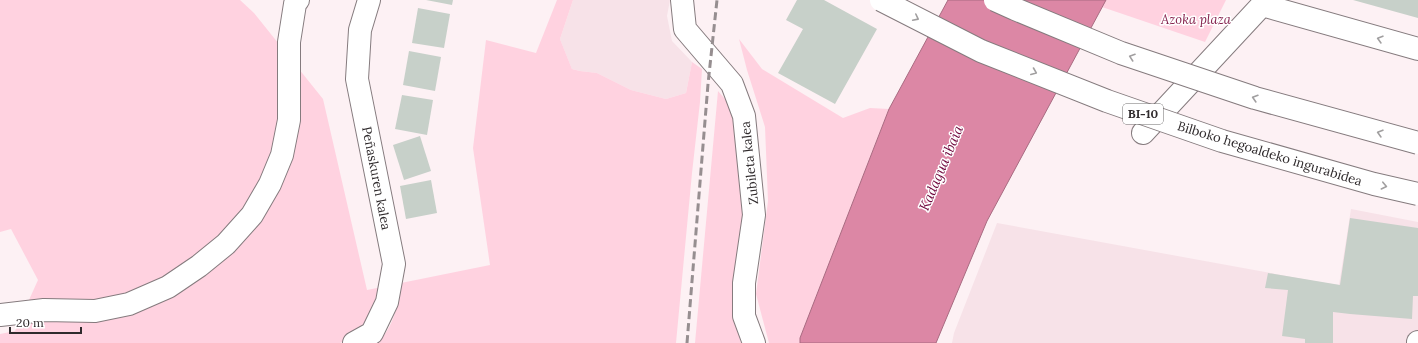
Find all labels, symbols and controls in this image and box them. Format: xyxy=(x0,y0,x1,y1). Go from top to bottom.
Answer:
park label: Azoka plaza xyxy=(1160,11,1232,28)
one-way arrow xyxy=(912,13,919,21)
one-way arrow xyxy=(1377,35,1384,44)
one-way arrow xyxy=(1128,53,1135,62)
one-way arrow xyxy=(1030,68,1037,76)
one-way arrow xyxy=(1252,94,1259,103)
road number: BI-10 xyxy=(1123,104,1163,124)
street label: Bilboko hegoaldeko ingurabidea xyxy=(1175,117,1365,190)
street label: Zubileta kalea xyxy=(737,120,762,205)
water label: Kadagua ibaia xyxy=(915,122,967,213)
street label: Peñaskuren kalea xyxy=(358,125,395,232)
one-way arrow xyxy=(1377,129,1384,138)
one-way arrow xyxy=(1380,182,1387,190)
scale bar xyxy=(10,309,81,335)
text: 20 m xyxy=(16,315,44,330)

